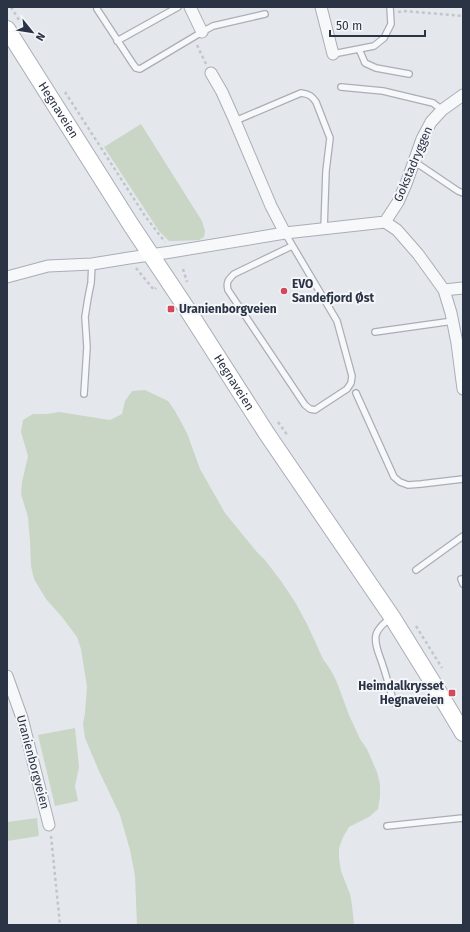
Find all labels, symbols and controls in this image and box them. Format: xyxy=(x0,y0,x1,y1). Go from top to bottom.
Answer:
north arrow xyxy=(12,12,52,52)
scale bar xyxy=(330,12,425,38)
text: 50 m xyxy=(336,19,362,33)
text: N xyxy=(33,30,48,43)
street label: Hegnaveien xyxy=(35,79,81,141)
street label: Gokstadryggen xyxy=(391,124,435,204)
place label: EVO Sandefjord Øst xyxy=(292,277,374,305)
marker: EVO Sandefjord Øst xyxy=(279,286,289,296)
place label: Uranienborgveien xyxy=(179,302,277,316)
marker: Uranienborgveien xyxy=(166,304,176,314)
street label: Hegnaveien xyxy=(211,352,257,413)
place label: Heimdalkrysset Hegnaveien xyxy=(358,679,444,707)
marker: Heimdalkrysset Hegnaveien xyxy=(447,688,457,698)
street label: Uranienborgveien xyxy=(14,713,52,811)

